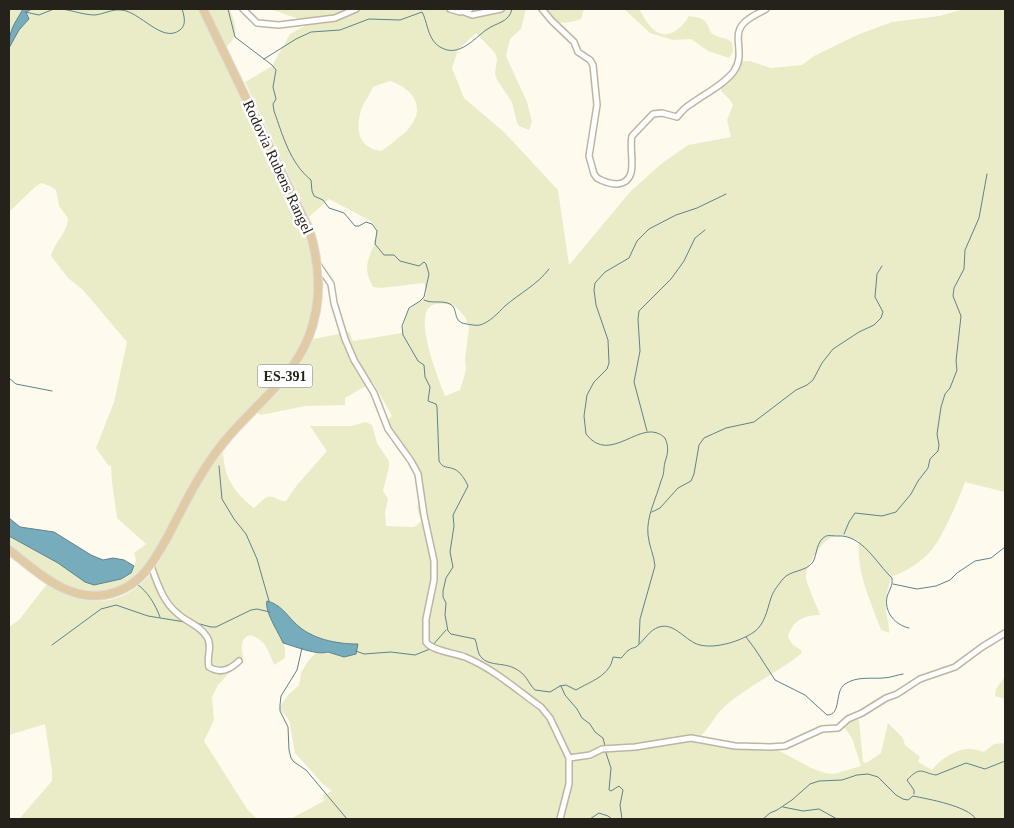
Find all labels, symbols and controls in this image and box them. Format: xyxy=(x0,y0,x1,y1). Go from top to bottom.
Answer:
street label: Rodovia Rubens Rangel xyxy=(240,98,316,236)
road number: ES-391 xyxy=(258,364,312,388)

